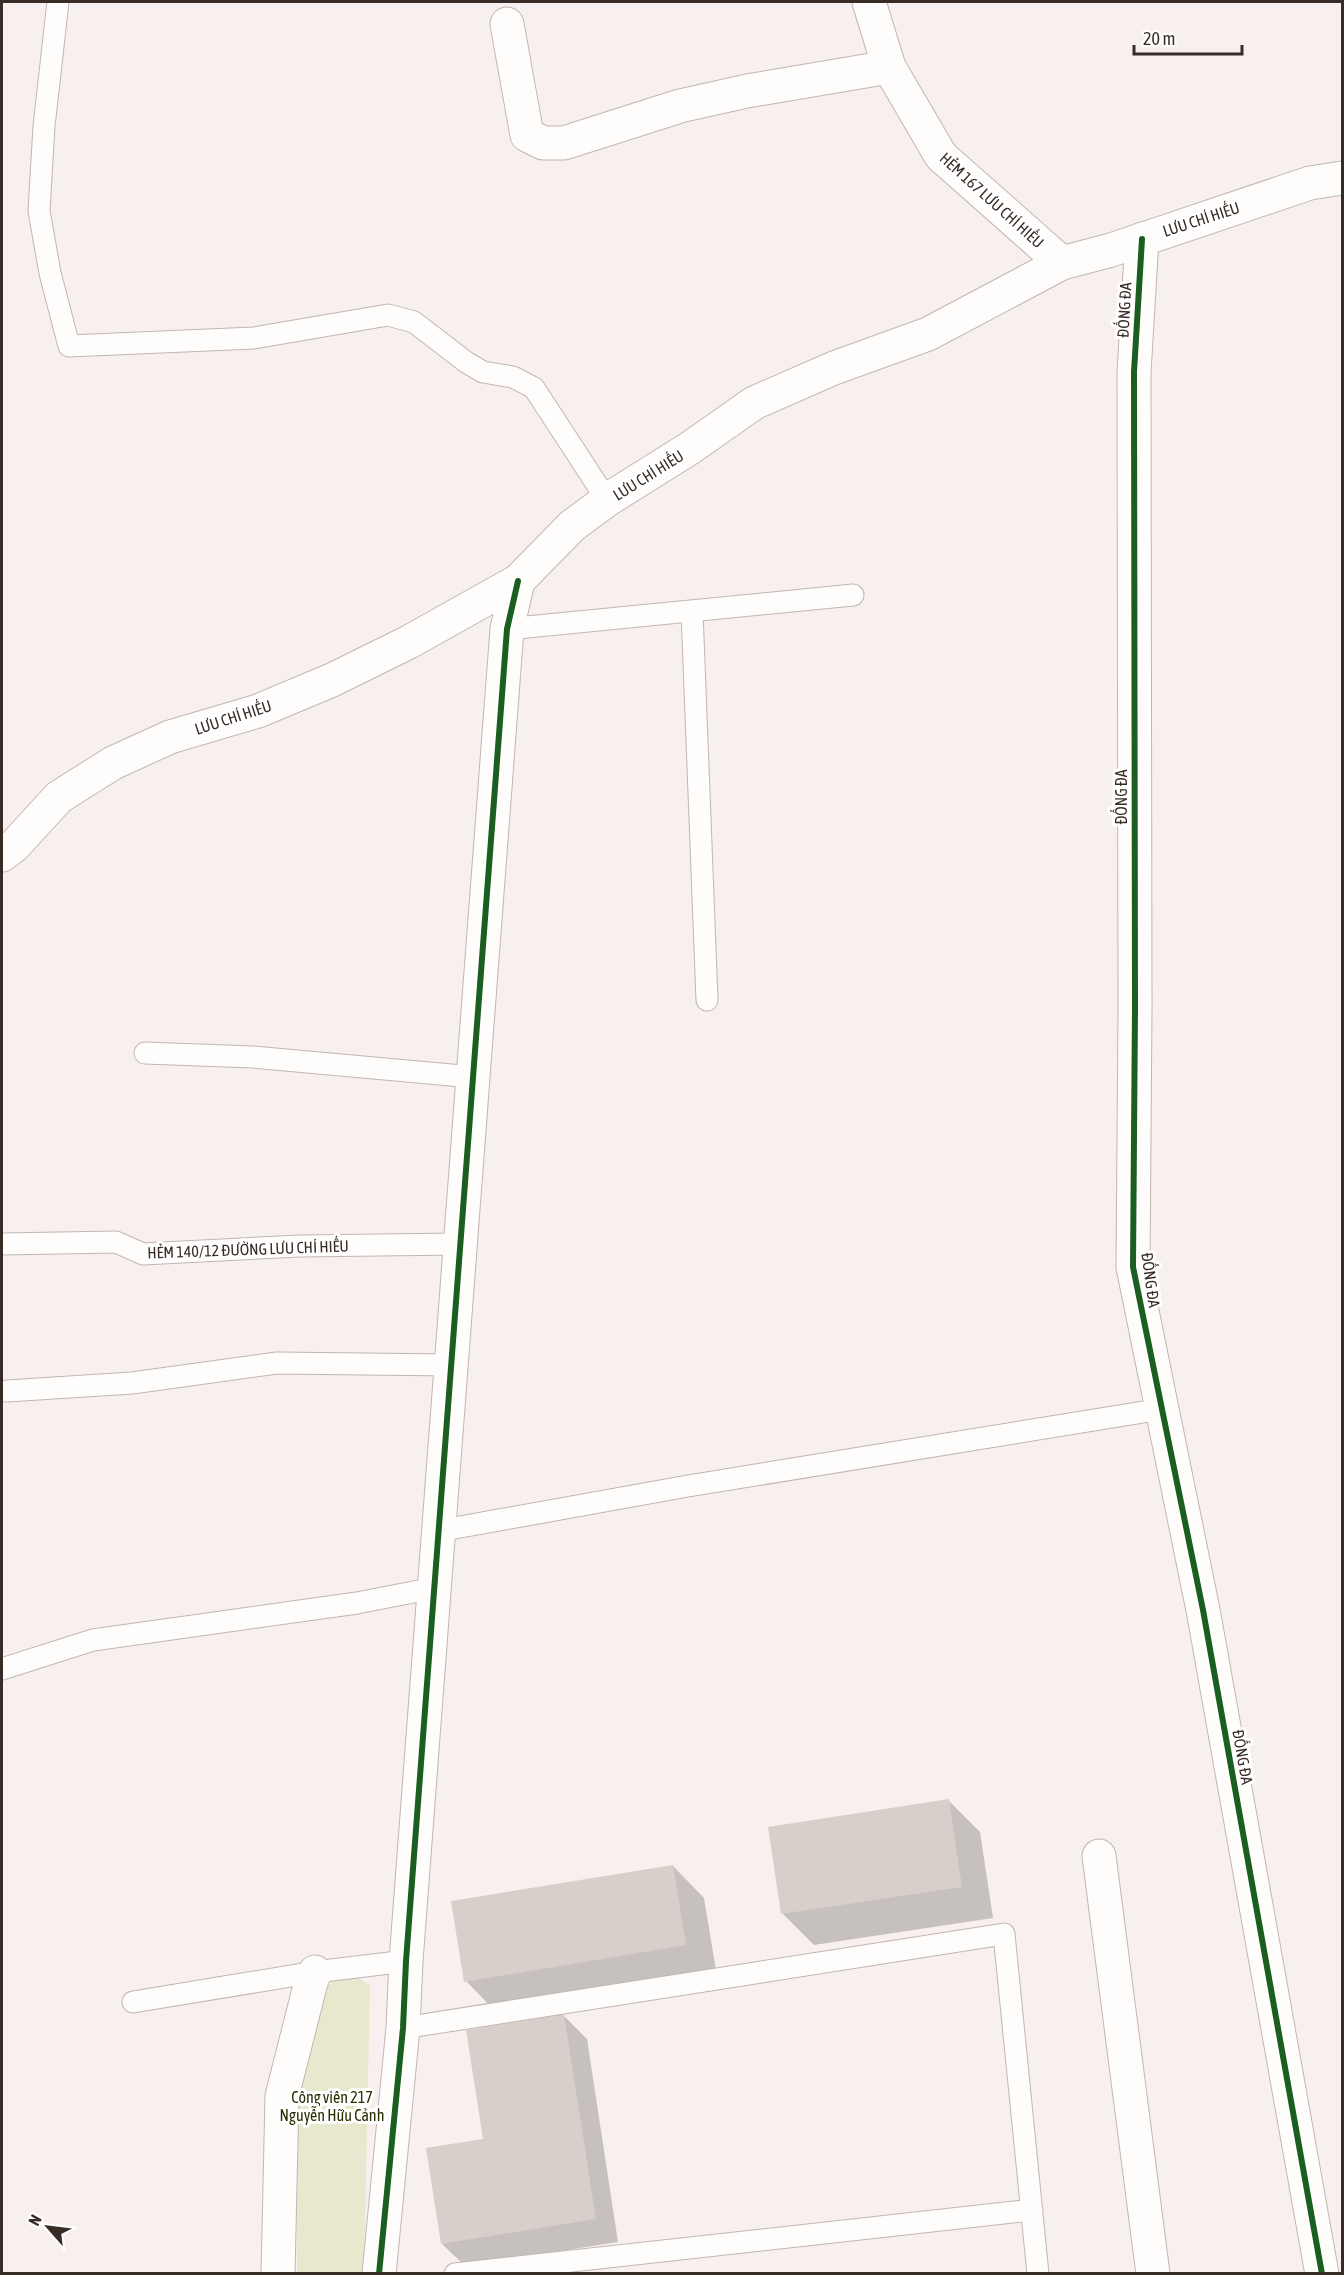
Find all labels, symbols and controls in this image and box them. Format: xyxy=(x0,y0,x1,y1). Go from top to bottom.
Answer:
scale bar xyxy=(1134,18,1242,56)
text: 20 m xyxy=(1143,28,1175,49)
street label: HẺM 167 LƯU CHÍ HIẾU xyxy=(936,147,1049,251)
street label: LƯU CHÍ HIẾU xyxy=(1160,196,1242,240)
street label: ĐỐNG ĐA xyxy=(1112,282,1134,338)
street label: LƯU CHÍ HIẾU xyxy=(608,445,687,504)
street label: LƯU CHÍ HIẾU xyxy=(192,694,274,738)
street label: ĐỐNG ĐA xyxy=(1110,769,1130,825)
street label: HẺM 140/12 ĐƯỜNG LƯU CHÍ HIẾU xyxy=(147,1234,349,1262)
street label: ĐỐNG ĐA xyxy=(1138,1251,1166,1309)
street label: ĐỐNG ĐA xyxy=(1229,1728,1259,1786)
park label: Công viên 217 Nguyễn Hữu Cảnh xyxy=(280,2088,384,2125)
north arrow xyxy=(18,2197,78,2257)
text: N xyxy=(25,2212,45,2228)

